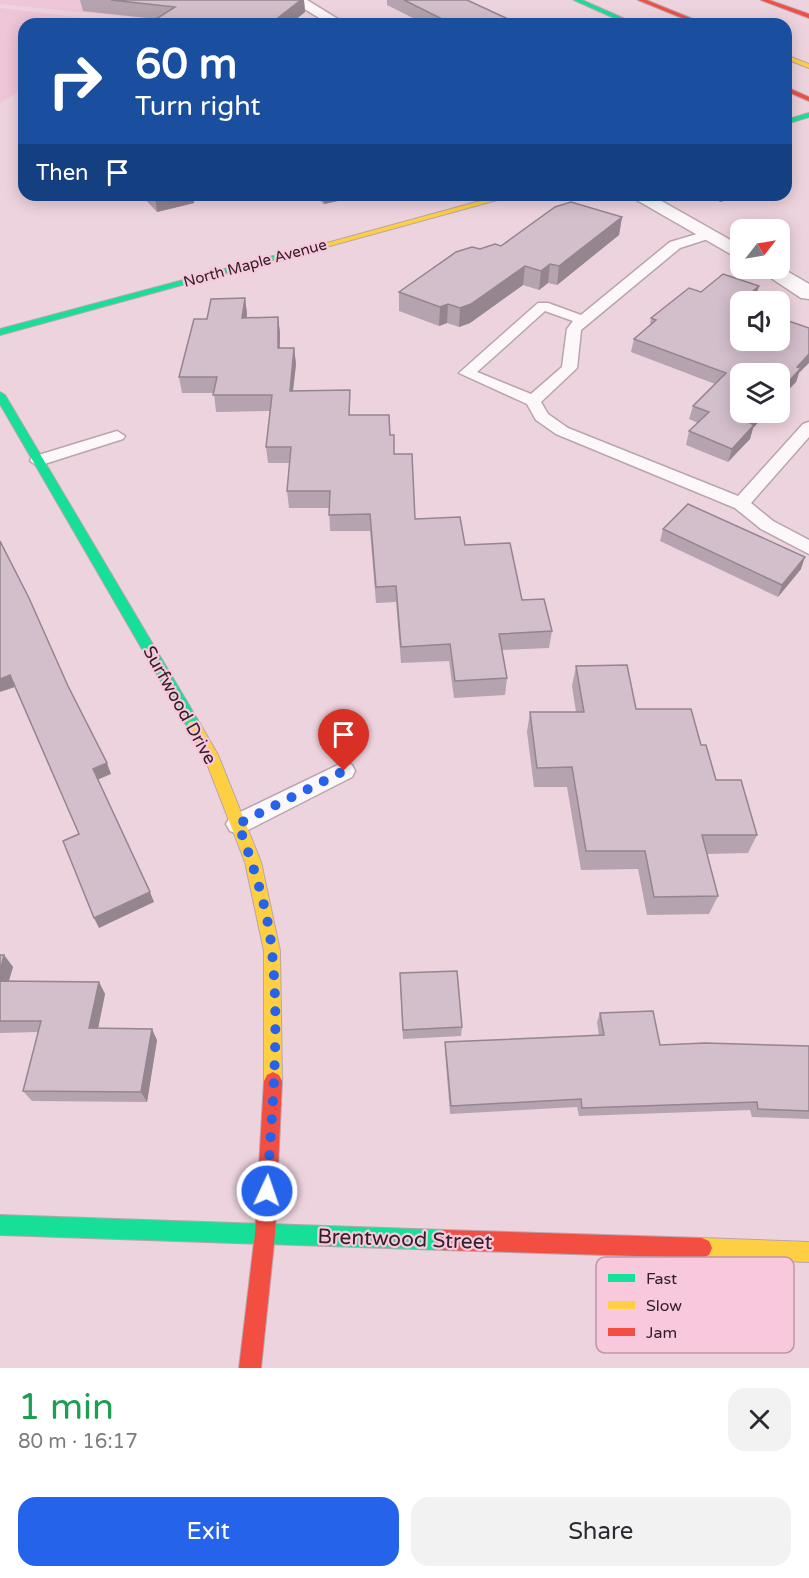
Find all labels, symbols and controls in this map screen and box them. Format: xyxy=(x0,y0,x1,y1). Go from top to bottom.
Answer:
text: 60 m xyxy=(135,39,237,90)
icon: right xyxy=(36,42,114,120)
text: Turn right xyxy=(135,90,261,123)
icon: arrive xyxy=(101,156,134,189)
text: Then xyxy=(36,160,89,186)
north arrow xyxy=(730,219,790,279)
map controls xyxy=(730,219,790,423)
street label: North Maple Avenue xyxy=(181,235,329,291)
button: sound xyxy=(730,291,790,351)
button: layers xyxy=(730,363,790,423)
street label: Surfwood Drive xyxy=(138,642,222,768)
pin xyxy=(318,709,369,771)
icon: arrive xyxy=(327,718,360,751)
position arrow xyxy=(235,1159,299,1223)
street label: Brentwood Street xyxy=(317,1224,493,1255)
legend xyxy=(596,1257,794,1353)
text: Fast xyxy=(646,1269,677,1289)
text: Slow xyxy=(646,1296,682,1316)
text: Jam xyxy=(646,1323,677,1343)
text: 1 min xyxy=(18,1386,114,1429)
button: close xyxy=(728,1388,791,1451)
text: 80 m · 16:17 xyxy=(18,1430,138,1454)
button: Exit xyxy=(18,1497,399,1566)
button: Share xyxy=(411,1497,791,1566)

